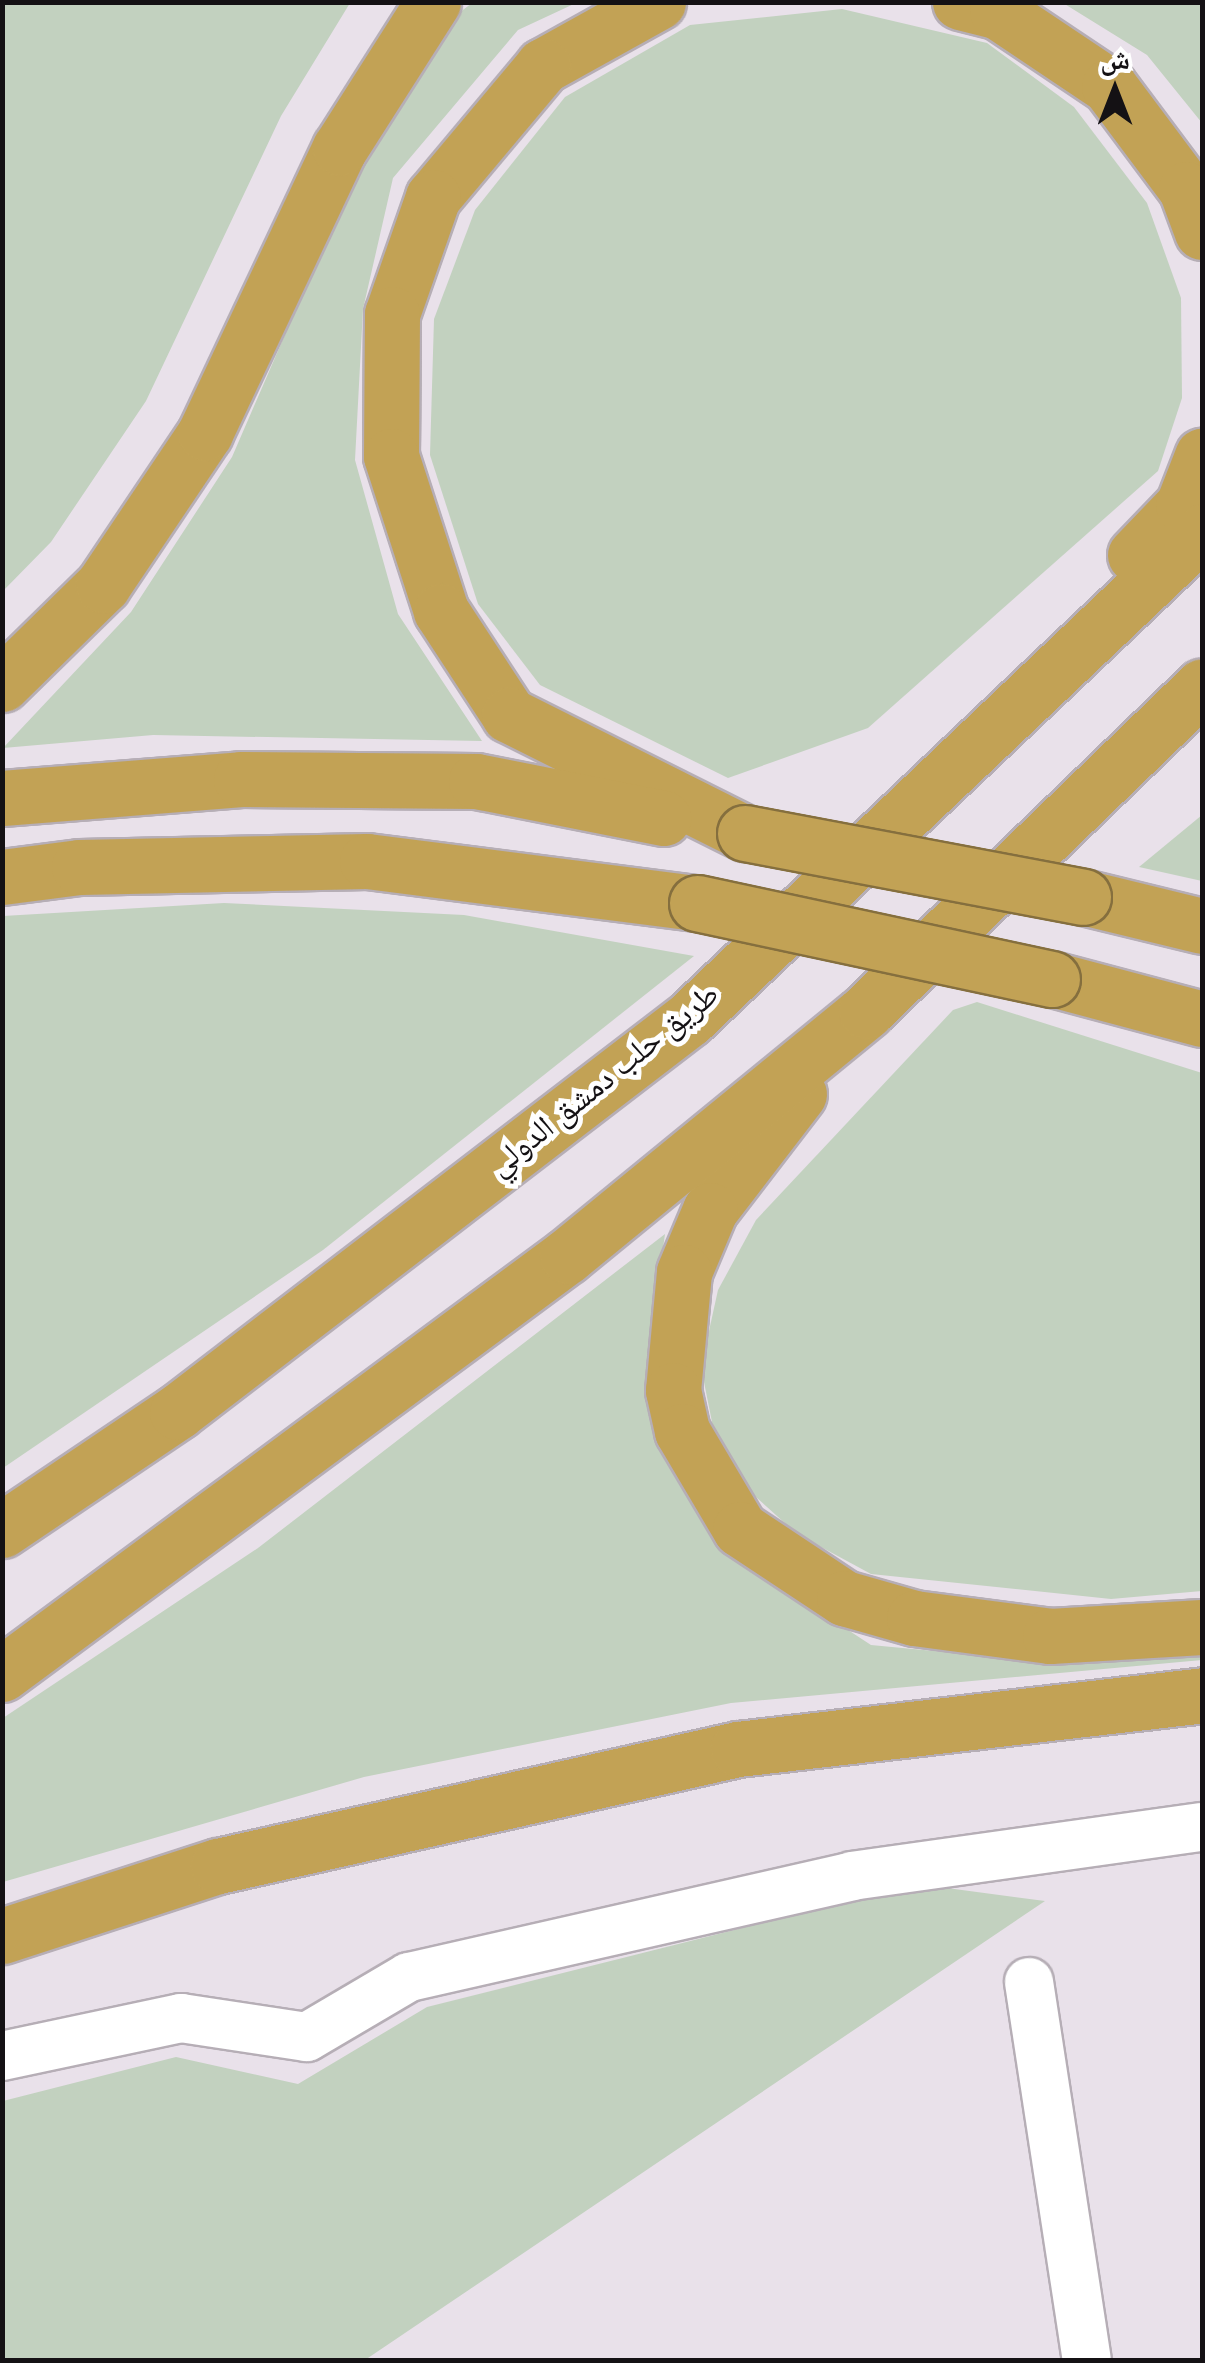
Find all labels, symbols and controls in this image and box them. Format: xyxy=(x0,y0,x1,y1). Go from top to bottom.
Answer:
north arrow xyxy=(1065,40,1165,140)
text: ش xyxy=(1100,43,1130,76)
street label: طريق حلب دمشق الدولي xyxy=(481,975,727,1185)

